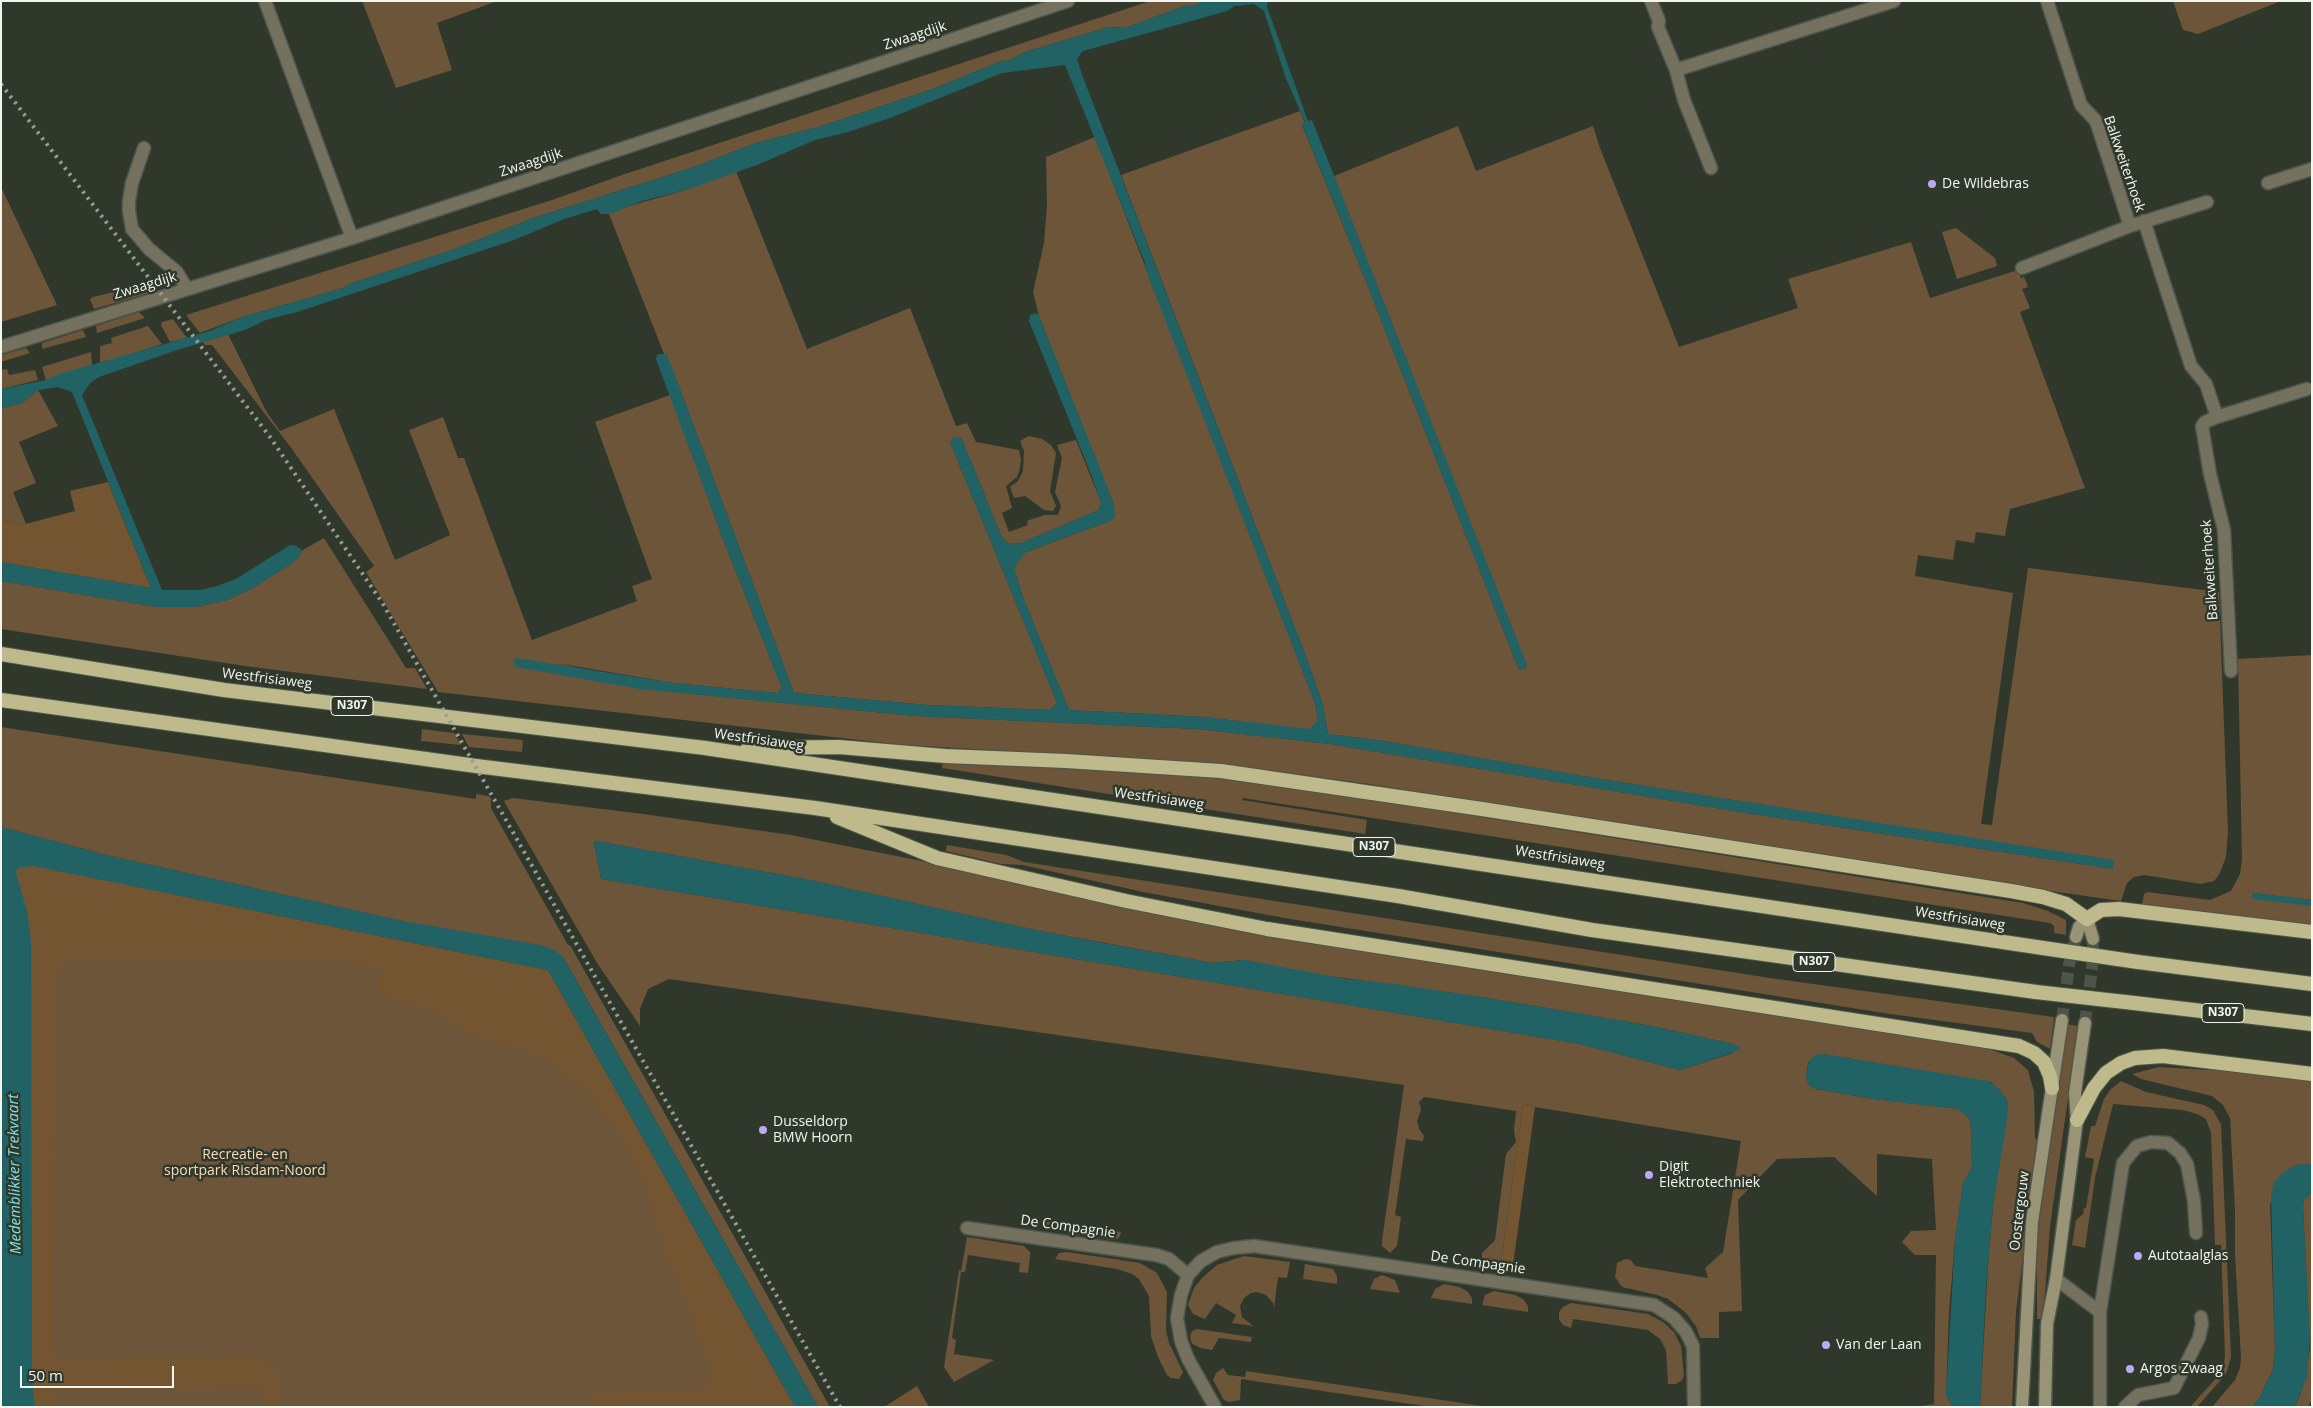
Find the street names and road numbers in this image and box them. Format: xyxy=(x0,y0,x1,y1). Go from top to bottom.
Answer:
street label: Zwaagdijk xyxy=(881,18,949,54)
street label: Balkweiterhoek xyxy=(2100,114,2148,214)
street label: Zwaagdijk xyxy=(497,145,565,181)
street label: Zwaagdijk xyxy=(111,268,179,304)
street label: Balkweiterhoek xyxy=(2198,519,2222,621)
street label: Westfrisiaweg xyxy=(221,665,313,693)
road number: N307 xyxy=(331,696,373,716)
street label: Westfrisiaweg xyxy=(713,725,805,755)
street label: Westfrisiaweg xyxy=(1113,784,1205,814)
road number: N307 xyxy=(1353,838,1395,856)
street label: Westfrisiaweg xyxy=(1514,843,1606,873)
street label: Westfrisiaweg xyxy=(1914,904,2006,934)
road number: N307 xyxy=(1793,952,1835,972)
road number: N307 xyxy=(2202,1004,2244,1022)
street label: Oostergouw xyxy=(2007,1170,2033,1252)
street label: De Compagnie xyxy=(1019,1212,1117,1242)
street label: De Compagnie xyxy=(1429,1248,1527,1278)

